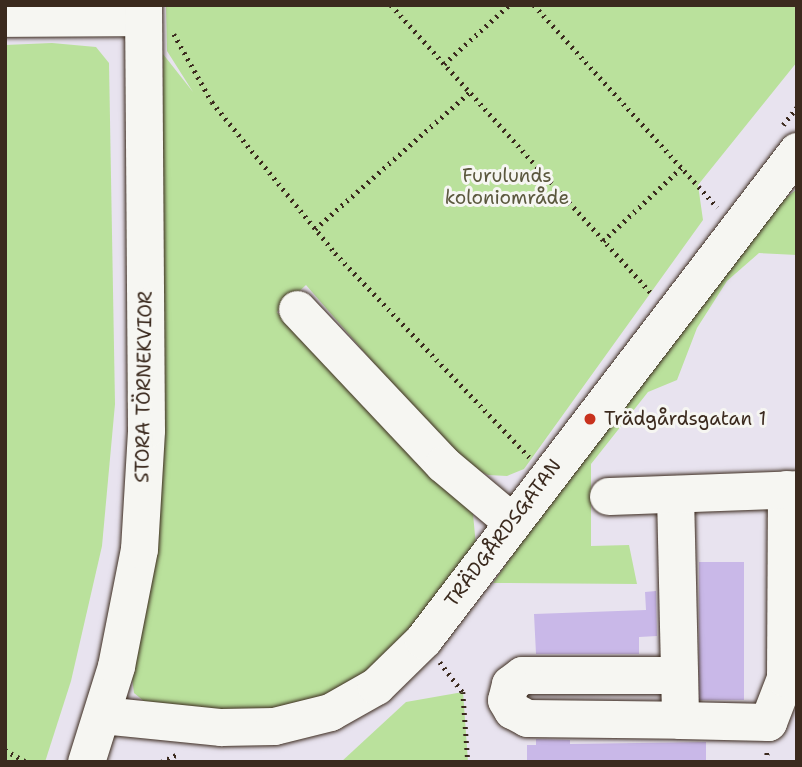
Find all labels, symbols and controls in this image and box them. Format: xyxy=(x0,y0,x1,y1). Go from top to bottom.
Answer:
park label: Furulunds koloniområde xyxy=(445,165,569,209)
street label: STORA TÖRNEKVIOR xyxy=(131,291,157,483)
place label: Trädgårdsgatan 1 xyxy=(604,408,766,430)
marker: Trädgårdsgatan 1 xyxy=(582,411,598,427)
street label: TRÄDGÅRDSGATAN xyxy=(440,455,566,611)

